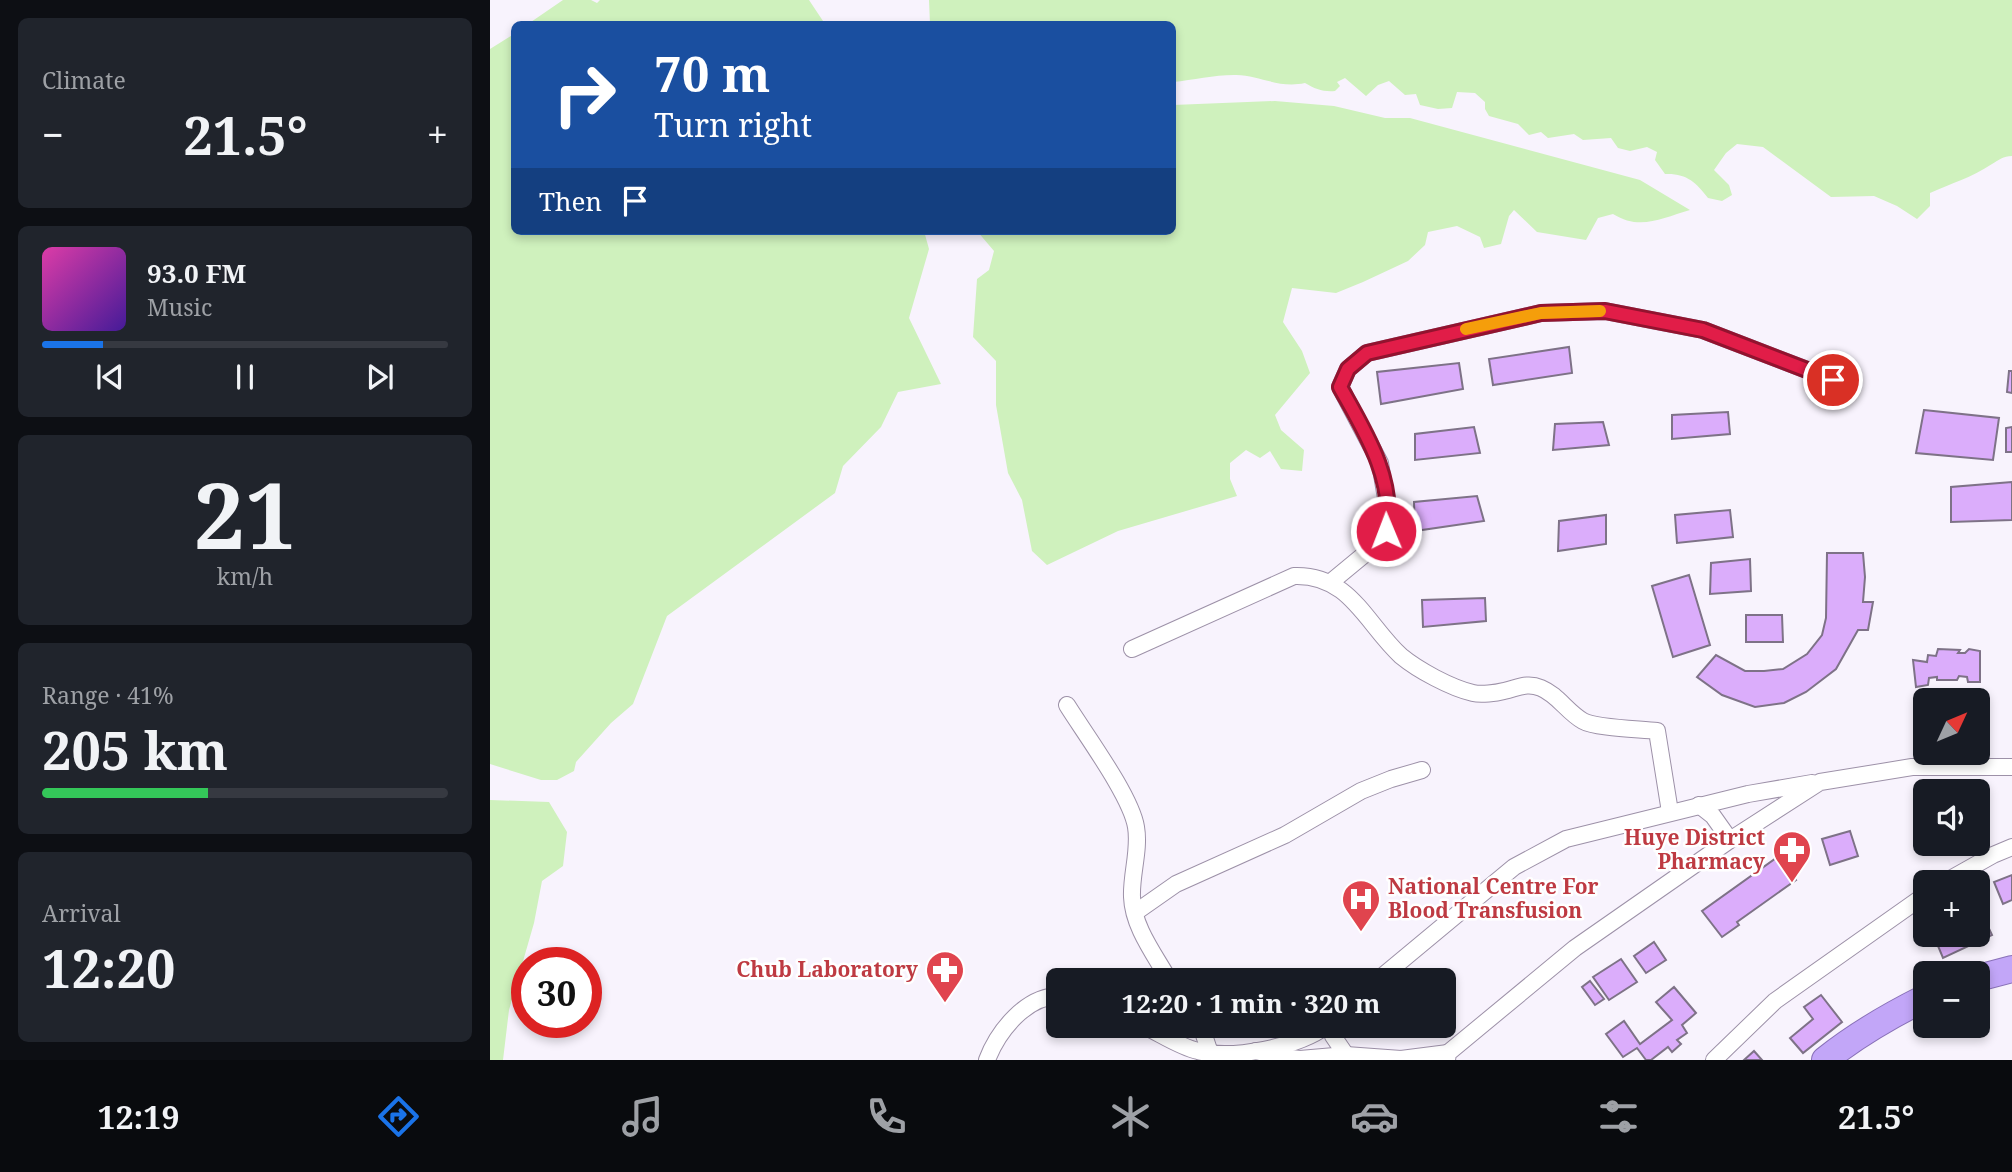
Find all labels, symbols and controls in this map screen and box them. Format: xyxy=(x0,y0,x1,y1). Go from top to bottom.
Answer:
text: 70 m xyxy=(654,40,770,106)
icon: right xyxy=(539,49,630,140)
text: Climate xyxy=(42,64,126,96)
text: 21.5° xyxy=(183,99,308,170)
text: Turn right xyxy=(654,103,812,146)
text: − xyxy=(42,108,64,160)
text: + xyxy=(427,108,448,160)
icon: arrive xyxy=(616,182,654,220)
text: Then xyxy=(539,183,602,219)
text: 93.0 FM xyxy=(147,255,246,291)
text: Music xyxy=(147,291,212,323)
pin xyxy=(1803,350,1863,410)
icon: previous xyxy=(91,358,129,396)
icon: pause xyxy=(226,358,264,396)
icon: next xyxy=(361,358,399,396)
icon: arrive xyxy=(1814,361,1852,399)
text: 21 xyxy=(194,452,296,576)
position arrow xyxy=(1349,494,1423,568)
text: km/h xyxy=(217,560,273,592)
text: Range · 41% xyxy=(42,679,174,711)
north arrow xyxy=(1913,688,1990,765)
map controls xyxy=(1913,688,1990,1038)
text: 205 km xyxy=(42,714,228,785)
button: sound xyxy=(1913,779,1990,856)
place label: Huye District Pharmacy xyxy=(1624,823,1766,875)
pharmacy icon: Huye District Pharmacy xyxy=(1771,829,1813,884)
button: + xyxy=(1913,870,1990,947)
place label: National Centre For Blood Transfusion xyxy=(1388,872,1599,924)
hospital icon: National Centre For Blood Transfusion xyxy=(1340,878,1382,933)
text: Arrival xyxy=(42,897,121,929)
text: 12:20 xyxy=(42,932,175,1003)
speed limit sign: 30 xyxy=(511,947,602,1038)
pharmacy icon: Chub Laboratory xyxy=(924,949,966,1004)
place label: Chub Laboratory xyxy=(736,955,919,983)
button: − xyxy=(1913,961,1990,1038)
text: 12:20 · 1 min · 320 m xyxy=(1121,985,1381,1021)
icon: directions xyxy=(374,1092,423,1141)
icon: music xyxy=(618,1092,667,1141)
icon: phone xyxy=(862,1092,911,1141)
icon: climate xyxy=(1106,1092,1155,1141)
icon: car xyxy=(1350,1092,1399,1141)
icon: filters xyxy=(1594,1092,1643,1141)
text: 12:19 xyxy=(97,1095,180,1138)
text: 21.5° xyxy=(1838,1095,1914,1138)

